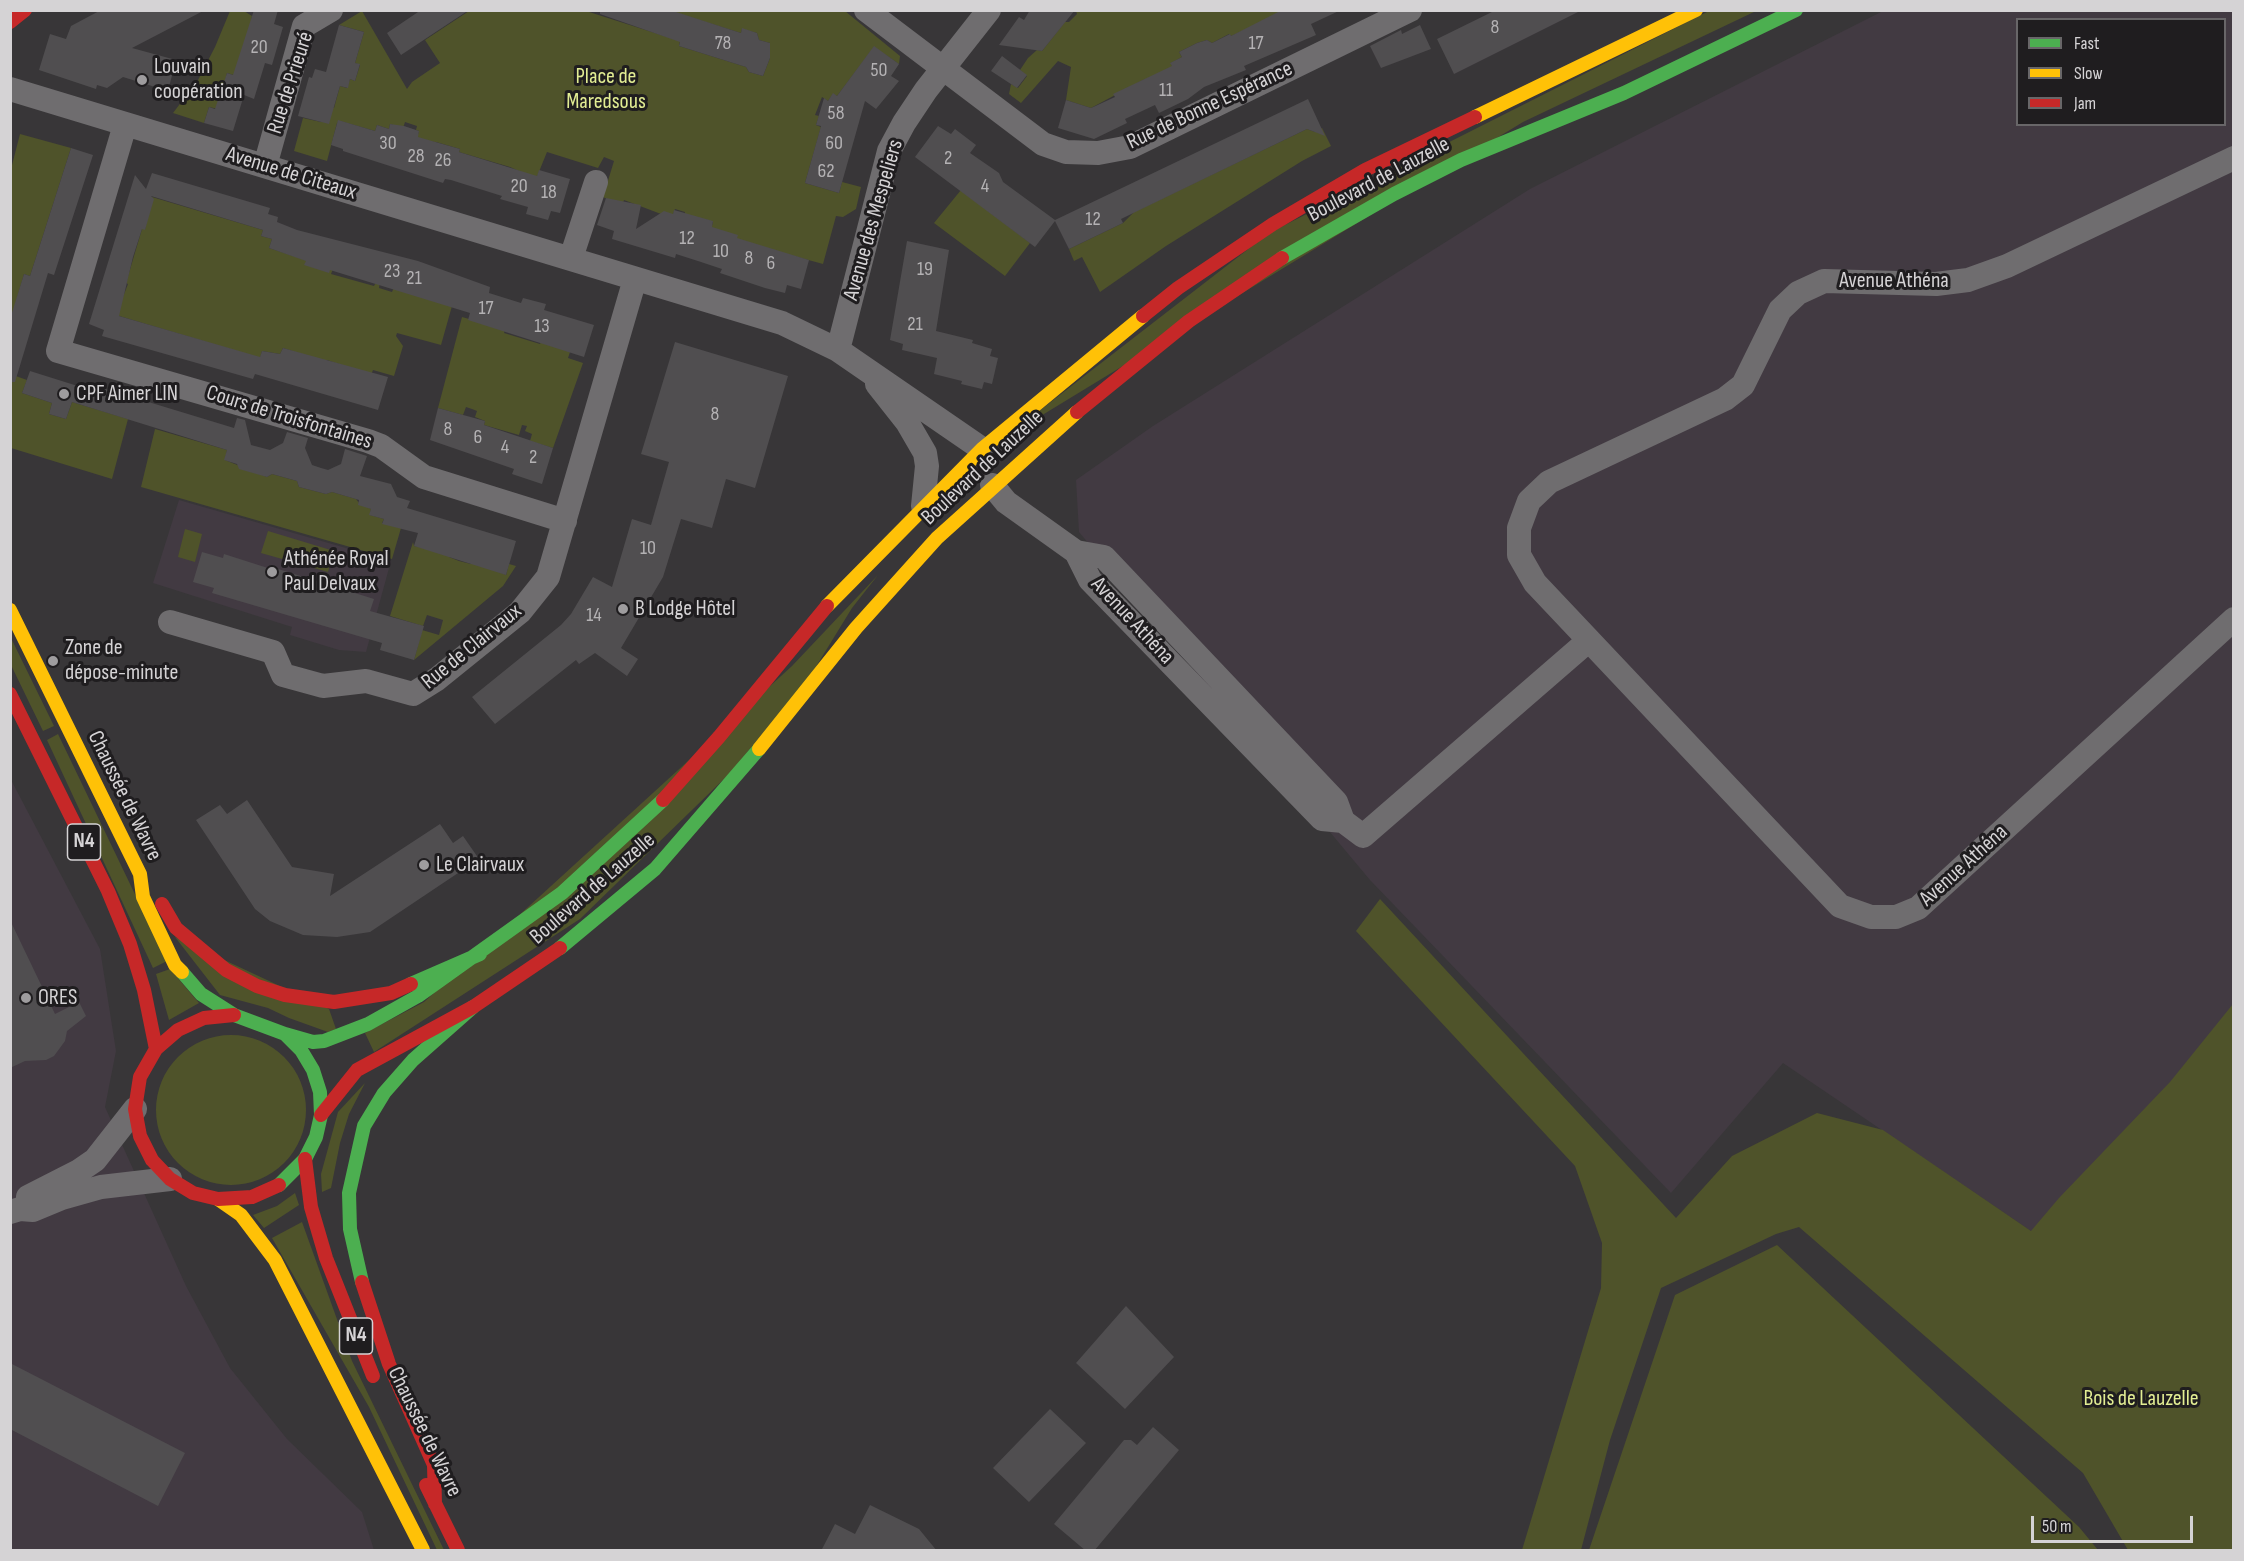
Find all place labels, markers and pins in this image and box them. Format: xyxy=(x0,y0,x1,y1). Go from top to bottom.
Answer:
place label: Louvain coopération xyxy=(154,54,243,106)
marker: Louvain coopération xyxy=(135,73,149,87)
place label: CPF Aimer LlN xyxy=(76,381,178,407)
marker: CPF Aimer LlN xyxy=(57,387,71,401)
place label: Athénée Royal Paul Delvaux xyxy=(284,546,389,598)
marker: Athénée Royal Paul Delvaux xyxy=(265,565,279,579)
place label: B Lodge Hôtel xyxy=(635,596,735,622)
marker: B Lodge Hôtel xyxy=(616,602,630,616)
place label: Zone de dépose-minute xyxy=(65,635,178,686)
marker: Zone de dépose-minute xyxy=(46,654,60,668)
place label: Le Clairvaux xyxy=(436,852,524,878)
marker: Le Clairvaux xyxy=(417,858,431,872)
place label: ORES xyxy=(38,985,77,1011)
marker: ORES xyxy=(19,991,33,1005)

